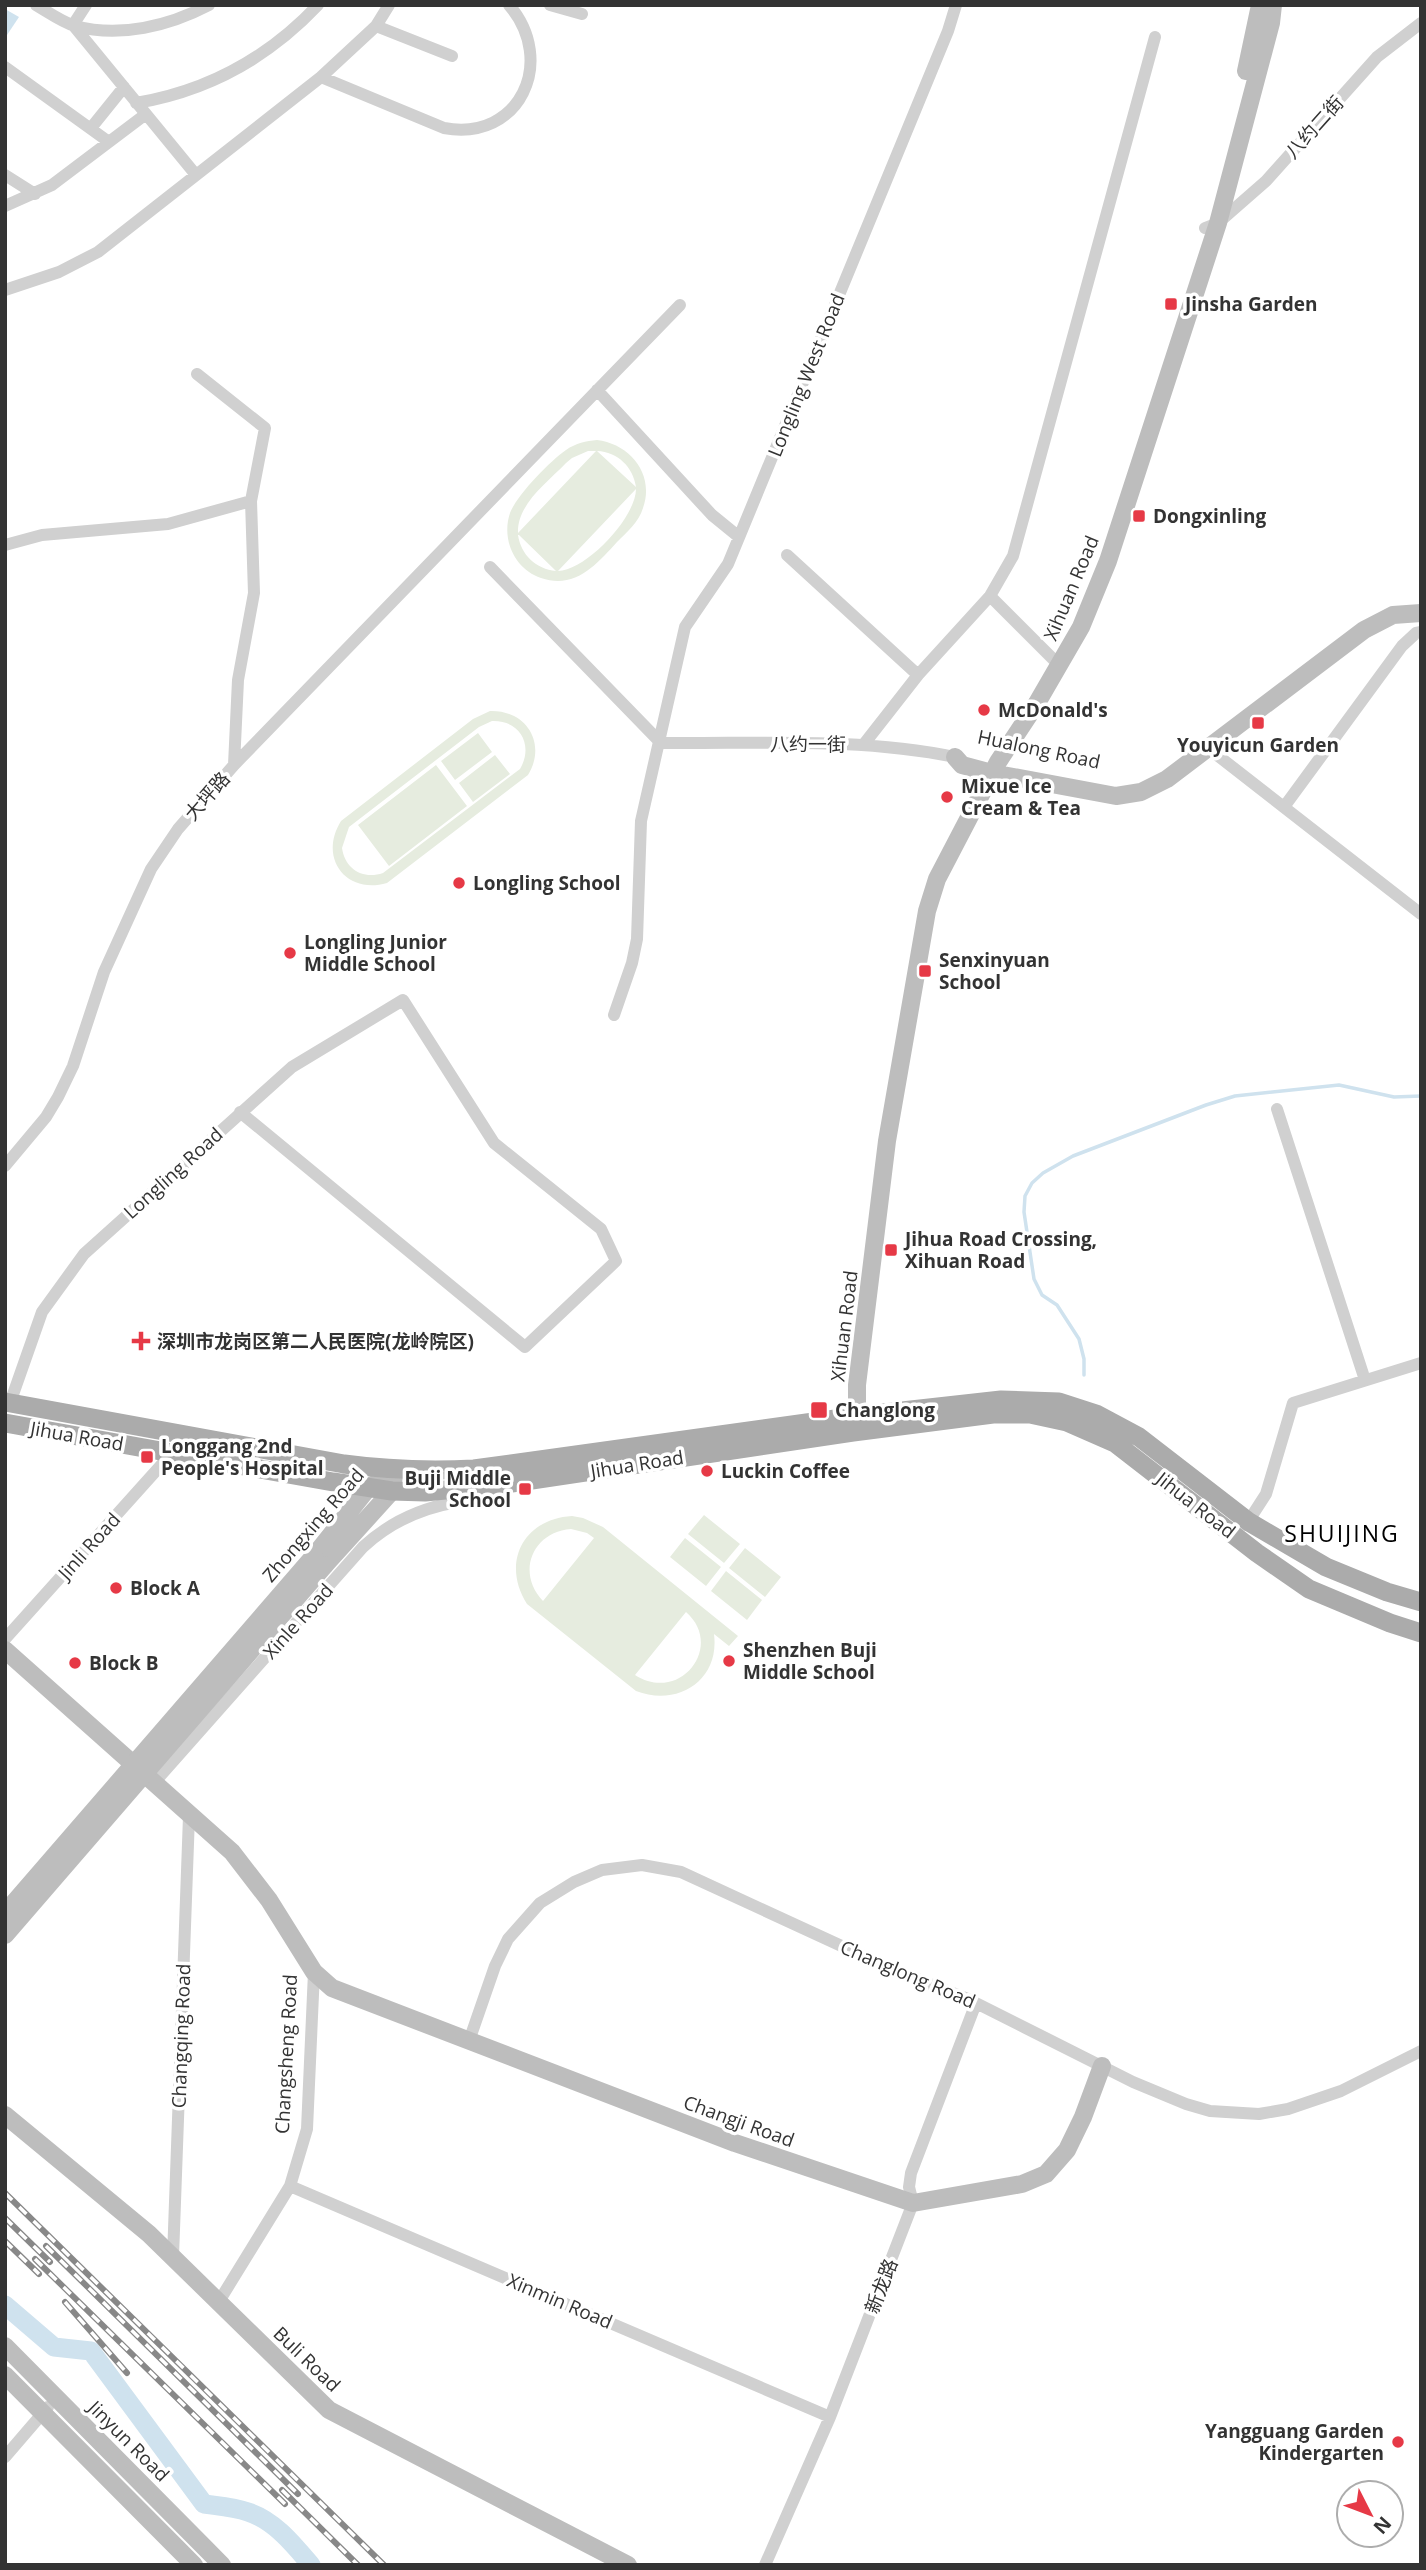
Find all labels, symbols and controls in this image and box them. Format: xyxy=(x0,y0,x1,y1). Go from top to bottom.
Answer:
street label: 八约二街 xyxy=(1279,90,1349,164)
street label: Longling West Road xyxy=(761,289,851,461)
place label: Jinsha Garden xyxy=(1183,291,1318,317)
marker: Jinsha Garden xyxy=(1163,296,1179,312)
place label: Dongxinling xyxy=(1153,503,1266,529)
marker: Dongxinling xyxy=(1131,508,1147,524)
street label: Xihuan Road xyxy=(1037,532,1105,644)
place label: McDonald's xyxy=(998,697,1108,723)
marker: McDonald's xyxy=(976,702,992,718)
marker: Youyicun Garden xyxy=(1250,715,1266,731)
street label: Hualong Road xyxy=(975,723,1103,775)
street label: 八约一街 xyxy=(770,731,846,757)
place label: Youyicun Garden xyxy=(1177,732,1339,758)
street label: 大坪路 xyxy=(178,766,236,826)
place label: Mixue Ice Cream & Tea xyxy=(961,773,1081,821)
marker: Mixue Ice Cream & Tea xyxy=(939,789,955,805)
place label: Longling School xyxy=(473,870,621,896)
marker: Longling School xyxy=(451,875,467,891)
place label: Longling Junior Middle School xyxy=(304,929,447,977)
marker: Longling Junior Middle School xyxy=(282,945,298,961)
place label: Senxinyuan School xyxy=(939,947,1050,995)
marker: Senxinyuan School xyxy=(917,963,933,979)
street label: Longling Road xyxy=(118,1121,228,1225)
place label: Jihua Road Crossing, Xihuan Road xyxy=(903,1226,1097,1274)
marker: Jihua Road Crossing, Xihuan Road xyxy=(883,1242,899,1258)
street label: Xihuan Road xyxy=(824,1269,864,1383)
place label: 深圳市龙岗区第二人民医院(龙岭院区) xyxy=(157,1328,474,1354)
marker: 深圳市龙岗区第二人民医院(龙岭院区) xyxy=(131,1331,151,1351)
place label: Changlong xyxy=(835,1397,935,1423)
marker: Changlong xyxy=(809,1400,829,1420)
street label: Jihua Road xyxy=(26,1415,126,1457)
place label: Longgang 2nd People's Hospital xyxy=(161,1433,324,1481)
street label: Jihua Road xyxy=(587,1444,685,1485)
marker: Longgang 2nd People's Hospital xyxy=(139,1449,155,1465)
place label: Luckin Coffee xyxy=(721,1458,850,1484)
street label: Zhongxing Road xyxy=(256,1463,370,1587)
marker: Luckin Coffee xyxy=(699,1463,715,1479)
place label: Buji Middle School xyxy=(404,1465,511,1513)
street label: Jihua Road xyxy=(1149,1465,1241,1544)
marker: Buji Middle School xyxy=(517,1481,533,1497)
street label: Jinli Road xyxy=(51,1507,126,1586)
district label: SHUIJING xyxy=(1284,1517,1400,1549)
place label: Block A xyxy=(130,1575,201,1601)
street label: Xinle Road xyxy=(257,1578,339,1664)
marker: Block A xyxy=(108,1580,124,1596)
place label: Shenzhen Buji Middle School xyxy=(743,1637,877,1685)
place label: Block B xyxy=(89,1650,159,1676)
marker: Shenzhen Buji Middle School xyxy=(721,1653,737,1669)
marker: Block B xyxy=(67,1655,83,1671)
street label: Changlong Road xyxy=(836,1934,980,2014)
street label: Changqing Road xyxy=(165,1963,197,2109)
street label: Changsheng Road xyxy=(269,1974,303,2134)
street label: Changji Road xyxy=(680,2089,798,2153)
street label: 新龙路 xyxy=(859,2255,903,2317)
street label: Xinmin Road xyxy=(503,2267,617,2335)
street label: Buli Road xyxy=(268,2321,346,2397)
street label: Jinyun Road xyxy=(81,2393,175,2487)
place label: Yangguang Garden Kindergarten xyxy=(1205,2418,1384,2466)
marker: Yangguang Garden Kindergarten xyxy=(1390,2434,1406,2450)
north arrow xyxy=(1335,2479,1405,2549)
text: N xyxy=(1368,2511,1397,2540)

